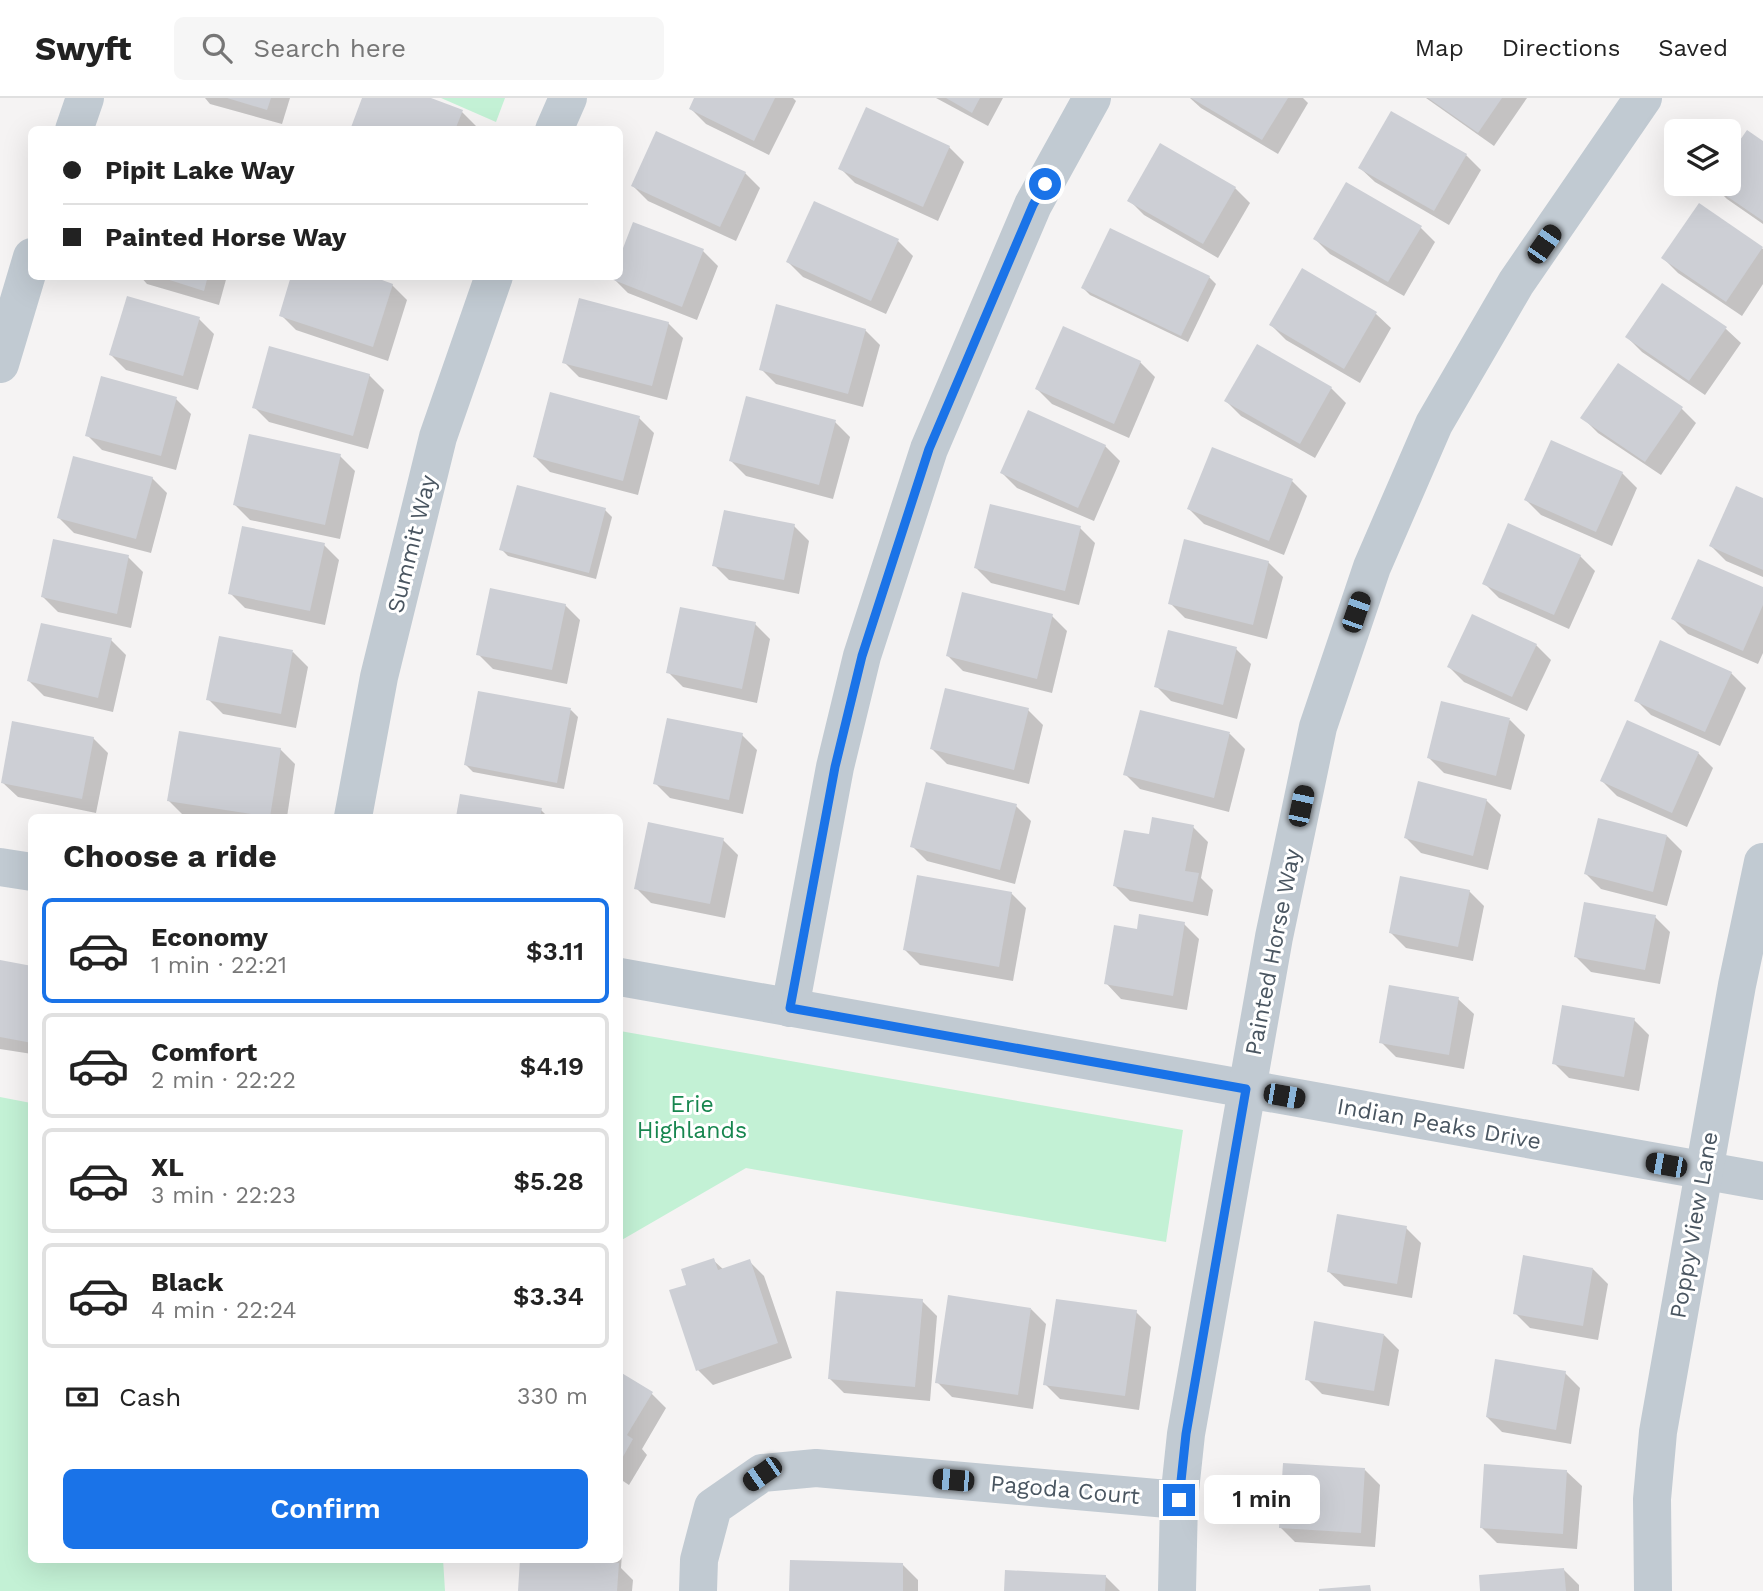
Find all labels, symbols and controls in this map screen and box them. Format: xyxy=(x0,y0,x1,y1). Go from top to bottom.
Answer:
search box xyxy=(174,17,664,80)
text: Swyft xyxy=(35,29,132,68)
icon: search xyxy=(198,29,236,67)
text: Search here xyxy=(254,33,406,63)
text: Map xyxy=(1415,34,1464,62)
text: Directions xyxy=(1502,34,1620,62)
text: Saved xyxy=(1658,34,1728,62)
map controls xyxy=(1664,119,1741,196)
button: layers xyxy=(1664,119,1741,196)
text: Pipit Lake Way xyxy=(105,155,295,185)
route start xyxy=(1029,168,1061,200)
car xyxy=(1524,221,1565,267)
text: Painted Horse Way xyxy=(105,222,346,252)
street label: Summit Way xyxy=(382,472,442,616)
car xyxy=(1340,589,1373,635)
car xyxy=(1287,783,1316,829)
text: Choose a ride xyxy=(63,837,277,875)
street label: Painted Horse Way xyxy=(1240,846,1306,1058)
icon: car xyxy=(67,919,130,982)
text: Economy xyxy=(151,922,268,952)
text: $3.11 xyxy=(526,936,584,966)
text: 1 min · 22:21 xyxy=(151,952,287,979)
icon: car xyxy=(67,1034,130,1097)
text: Comfort xyxy=(151,1037,257,1067)
text: $4.19 xyxy=(520,1051,584,1081)
text: 2 min · 22:22 xyxy=(151,1067,296,1094)
car xyxy=(1262,1082,1307,1110)
park label: Erie Highlands xyxy=(637,1091,747,1144)
street label: Indian Peaks Drive xyxy=(1335,1093,1543,1155)
street label: Poppy View Lane xyxy=(1664,1129,1724,1321)
icon: car xyxy=(67,1149,130,1212)
car xyxy=(1644,1151,1689,1179)
text: XL xyxy=(151,1152,184,1182)
text: $5.28 xyxy=(514,1166,584,1196)
text: 3 min · 22:23 xyxy=(151,1182,296,1209)
icon: car xyxy=(67,1264,130,1327)
text: Black xyxy=(151,1267,223,1297)
text: $3.34 xyxy=(513,1281,584,1311)
text: 4 min · 22:24 xyxy=(151,1297,296,1324)
icon: cash xyxy=(63,1378,101,1416)
text: Cash xyxy=(119,1382,181,1412)
text: 330 m xyxy=(517,1383,588,1410)
car xyxy=(739,1453,786,1495)
car xyxy=(932,1468,975,1492)
button: Confirm xyxy=(63,1469,588,1549)
street label: Pagoda Court xyxy=(989,1470,1141,1510)
callout: 1 min xyxy=(1204,1476,1319,1524)
route end xyxy=(1163,1484,1195,1516)
text: 1 min xyxy=(1232,1486,1292,1513)

